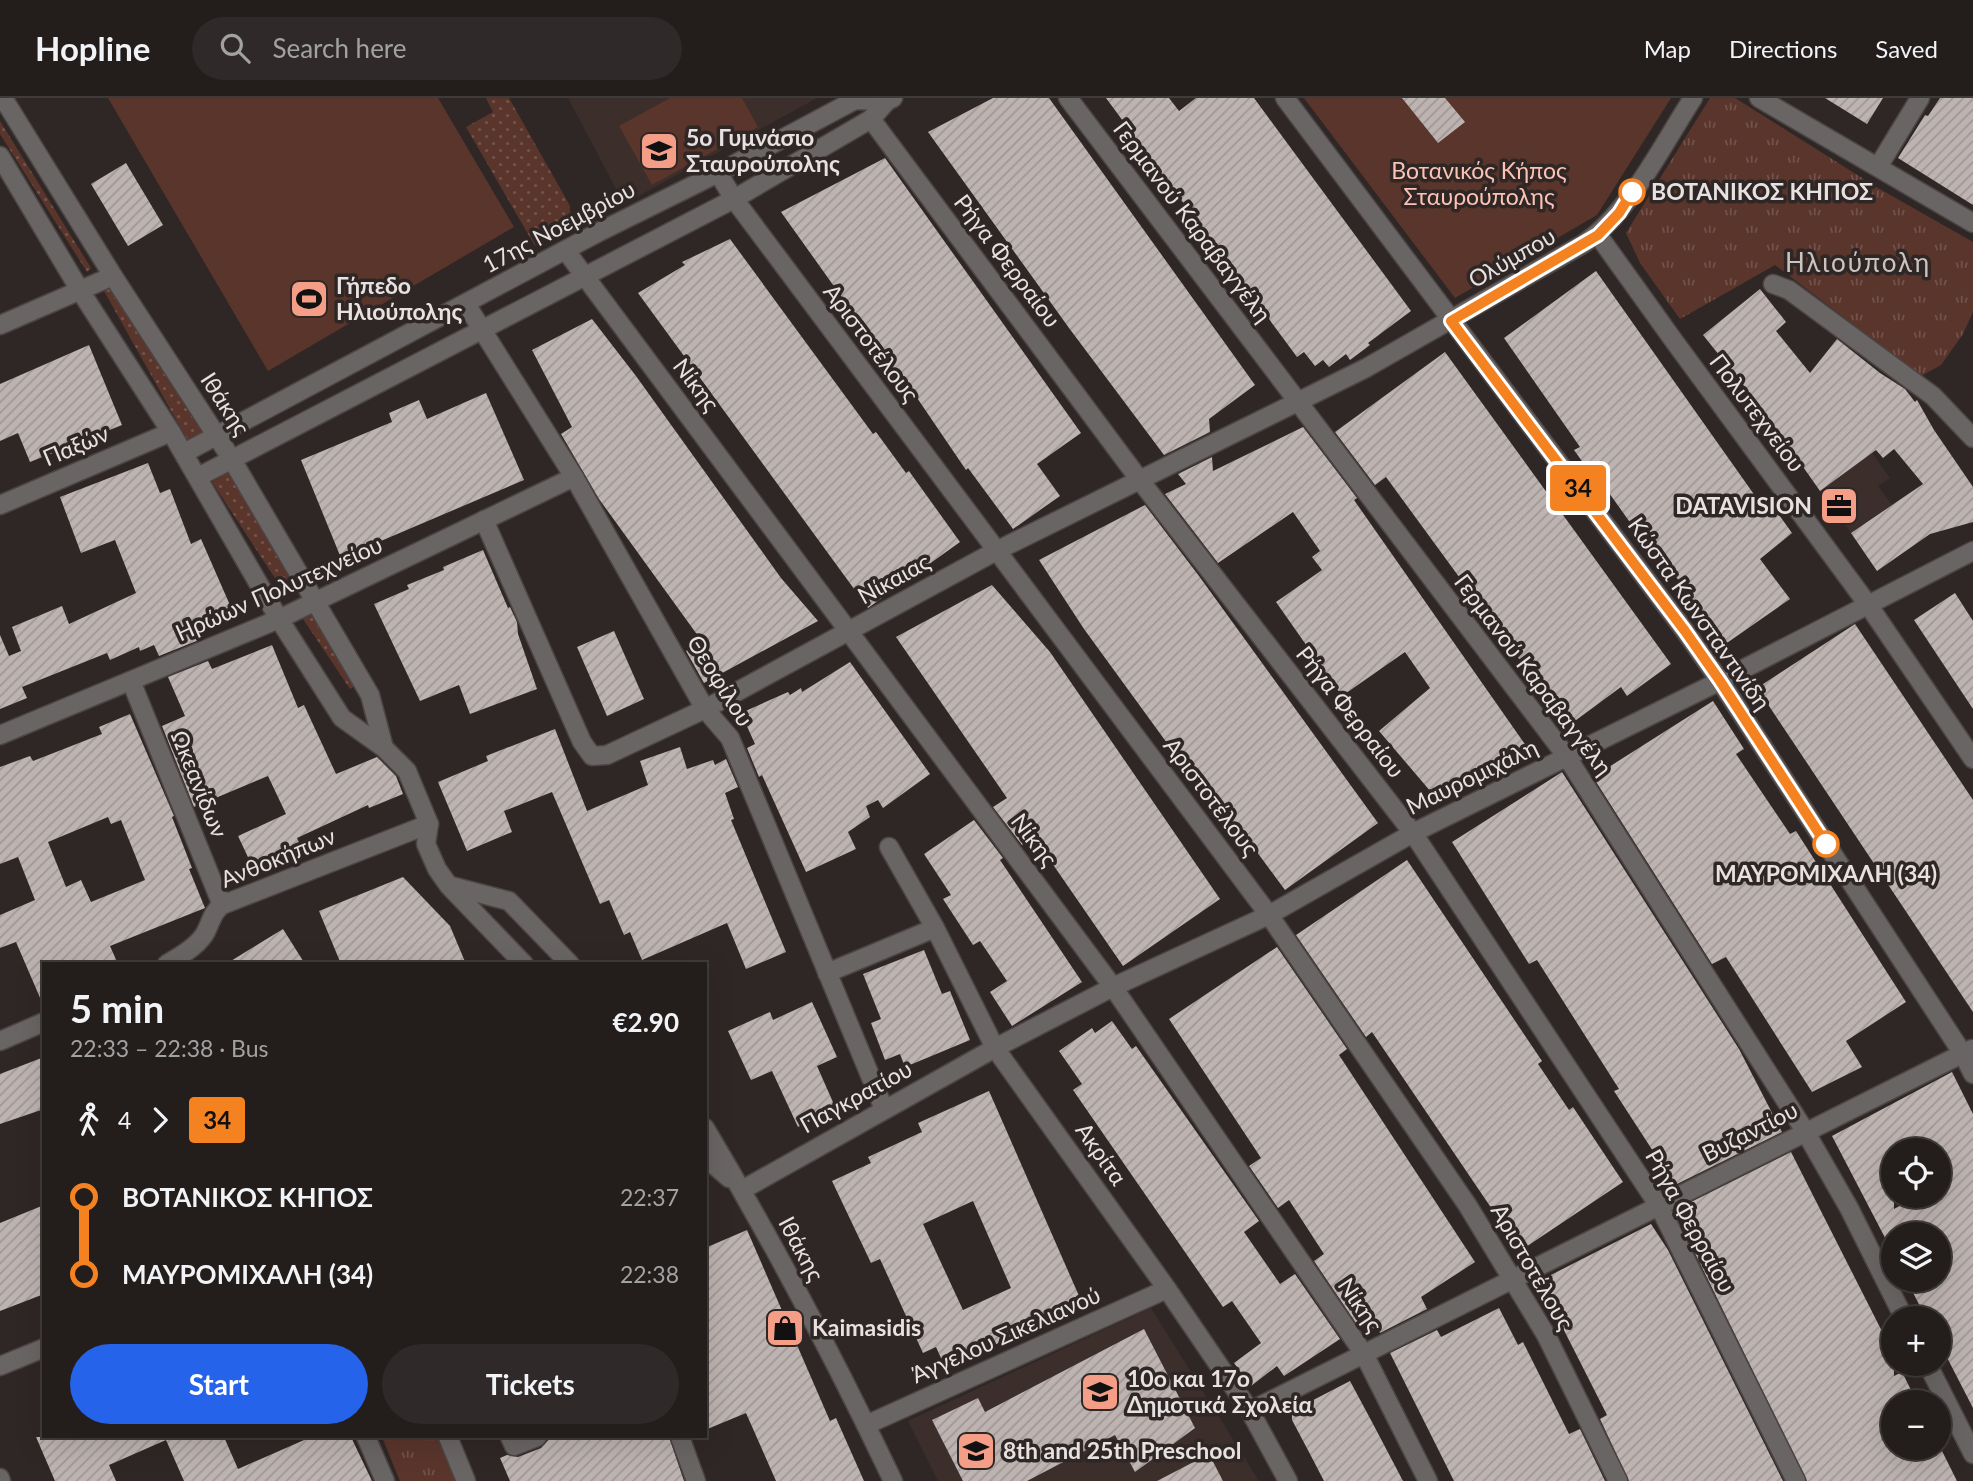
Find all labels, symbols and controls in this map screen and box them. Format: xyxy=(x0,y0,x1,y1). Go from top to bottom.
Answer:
search box xyxy=(192,17,682,80)
text: Hopline xyxy=(35,28,150,68)
icon: search xyxy=(216,29,254,67)
text: Search here xyxy=(272,32,407,64)
text: Map xyxy=(1644,34,1691,63)
text: Directions xyxy=(1729,34,1837,63)
text: Saved xyxy=(1875,34,1938,63)
street label: Γερμανού Καραβαγγέλη xyxy=(1108,115,1278,328)
place label: 5ο Γυμνάσιο Σταυρούπολης xyxy=(686,123,840,177)
school or university icon: 5ο Γυμνάσιο Σταυρούπολης xyxy=(638,130,680,172)
park label: Βοτανικός Κήπος Σταυρούπολης xyxy=(1391,156,1567,210)
street label: 17ης Νοεμβρίου xyxy=(478,174,640,278)
place label: ΒΟΤΑΝΙΚΟΣ ΚΗΠΟΣ xyxy=(1651,177,1873,205)
marker: ΒΟΤΑΝΙΚΟΣ ΚΗΠΟΣ xyxy=(1619,179,1645,205)
street label: Ρήγα Φερραίου xyxy=(949,188,1067,332)
street label: Ολύμπου xyxy=(1463,221,1560,293)
district label: Ηλιούπολη xyxy=(1785,246,1931,278)
place label: Γήπεδο Ηλιούπολης xyxy=(336,271,462,325)
sports icon: Γήπεδο Ηλιούπολης xyxy=(288,278,330,320)
street label: Αριστοτέλους xyxy=(818,278,926,407)
street label: Πολυτεχνείου xyxy=(1704,348,1811,477)
street label: Νίκης xyxy=(668,352,726,417)
street label: Ιθάκης xyxy=(195,367,257,440)
street label: Παξών xyxy=(38,419,113,471)
line badge: 34 xyxy=(1546,465,1610,511)
text: 34 xyxy=(1564,473,1592,502)
office icon: DATAVISION xyxy=(1818,485,1860,527)
place label: DATAVISION xyxy=(1675,491,1812,519)
street label: Κώστα Κωνσταντινίδη xyxy=(1623,512,1777,715)
street label: Ηρώων Πολυτεχνείου xyxy=(171,530,386,646)
street label: Νίκαιας xyxy=(852,547,935,609)
street label: Γερμανού Καραβαγγέλη xyxy=(1449,568,1619,781)
street label: Θεοφίλου xyxy=(682,630,760,731)
street label: Ρήγα Φερραίου xyxy=(1291,640,1411,783)
street label: Ωκεανίδων xyxy=(166,726,234,842)
street label: Αριστοτέλους xyxy=(1158,732,1266,861)
street label: Μαυρομιχάλη xyxy=(1401,732,1542,820)
street label: Νίκης xyxy=(1006,807,1064,872)
street label: Ανθοκήπων xyxy=(216,821,339,893)
marker: ΜΑΥΡΟΜΙΧΑΛΗ (34) xyxy=(1813,831,1839,857)
place label: ΜΑΥΡΟΜΙΧΑΛΗ (34) xyxy=(1715,859,1937,887)
text: 5 min xyxy=(70,985,164,1031)
text: €2.90 xyxy=(613,1006,679,1038)
text: 22:33 – 22:38 · Bus xyxy=(70,1034,269,1062)
street label: Παγκρατίου xyxy=(795,1054,916,1138)
street label: Βυζαντίου xyxy=(1697,1095,1802,1167)
icon: walk xyxy=(70,1101,108,1139)
icon: forward xyxy=(141,1101,179,1139)
text: 34 xyxy=(203,1105,231,1134)
text: 4 xyxy=(118,1106,131,1134)
street label: Ακρίτα xyxy=(1070,1117,1133,1190)
map controls xyxy=(1881,1138,1951,1460)
button: locate xyxy=(1881,1138,1951,1208)
street label: Ρήγα Φερραίου xyxy=(1640,1144,1742,1297)
text: ΒΟΤΑΝΙΚΟΣ ΚΗΠΟΣ xyxy=(122,1181,373,1213)
text: 22:37 xyxy=(620,1183,679,1211)
street label: Αριστοτέλους xyxy=(1486,1199,1580,1335)
street label: Ιθάκης xyxy=(773,1211,831,1286)
button: layers xyxy=(1881,1222,1951,1292)
text: ΜΑΥΡΟΜΙΧΑΛΗ (34) xyxy=(122,1258,373,1290)
text: 22:38 xyxy=(620,1260,679,1288)
street label: Νίκης xyxy=(1333,1272,1389,1337)
street label: Άγγελου Σικελιανού xyxy=(907,1280,1104,1388)
button: + xyxy=(1881,1306,1951,1376)
shop icon: Kaimasidis xyxy=(764,1307,806,1349)
place label: Kaimasidis xyxy=(812,1313,921,1341)
button: Start xyxy=(70,1344,368,1424)
button: Tickets xyxy=(382,1344,679,1424)
place label: 10ο και 17ο Δημοτικά Σχολεία xyxy=(1127,1364,1313,1418)
school or university icon: 10ο και 17ο Δημοτικά Σχολεία xyxy=(1079,1371,1121,1413)
button: − xyxy=(1881,1390,1951,1460)
school or university icon: 8th and 25th Preschool xyxy=(955,1430,997,1472)
place label: 8th and 25th Preschool xyxy=(1003,1436,1241,1464)

